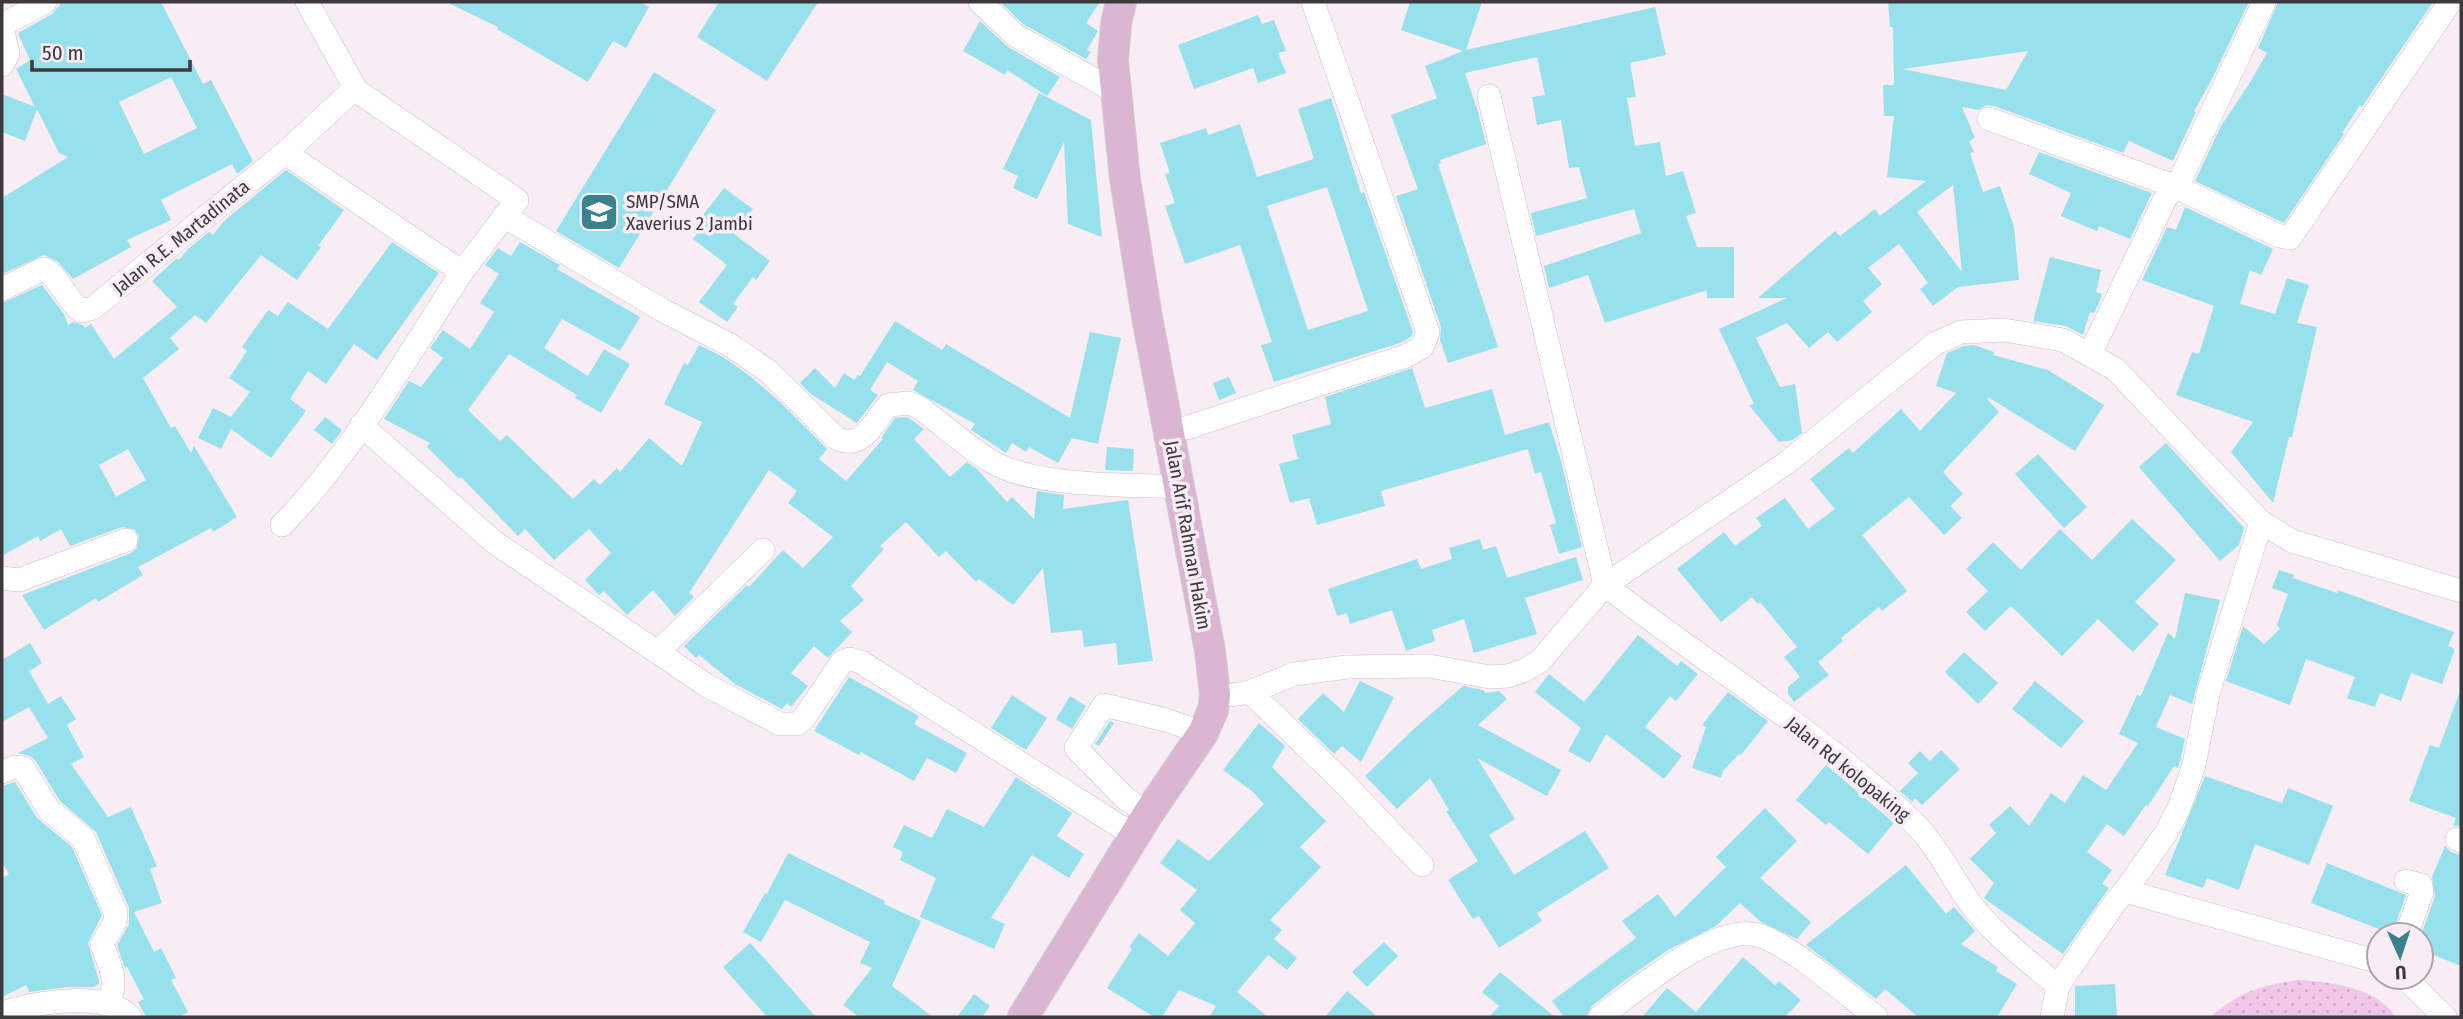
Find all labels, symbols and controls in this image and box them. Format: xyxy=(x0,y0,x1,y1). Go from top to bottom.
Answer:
scale bar xyxy=(32,28,189,72)
text: 50 m xyxy=(42,40,84,66)
street label: Jalan R.E. Martadinata xyxy=(108,175,254,299)
place label: SMP/SMA Xaverius 2 Jambi xyxy=(626,190,753,235)
school or university icon: SMP/SMA Xaverius 2 Jambi xyxy=(578,191,620,233)
street label: Jalan Arif Rahman Hakim xyxy=(1160,439,1216,631)
street label: Jalan Rd kolopaking xyxy=(1781,712,1915,826)
north arrow xyxy=(2365,921,2435,991)
text: U xyxy=(2395,961,2407,984)

